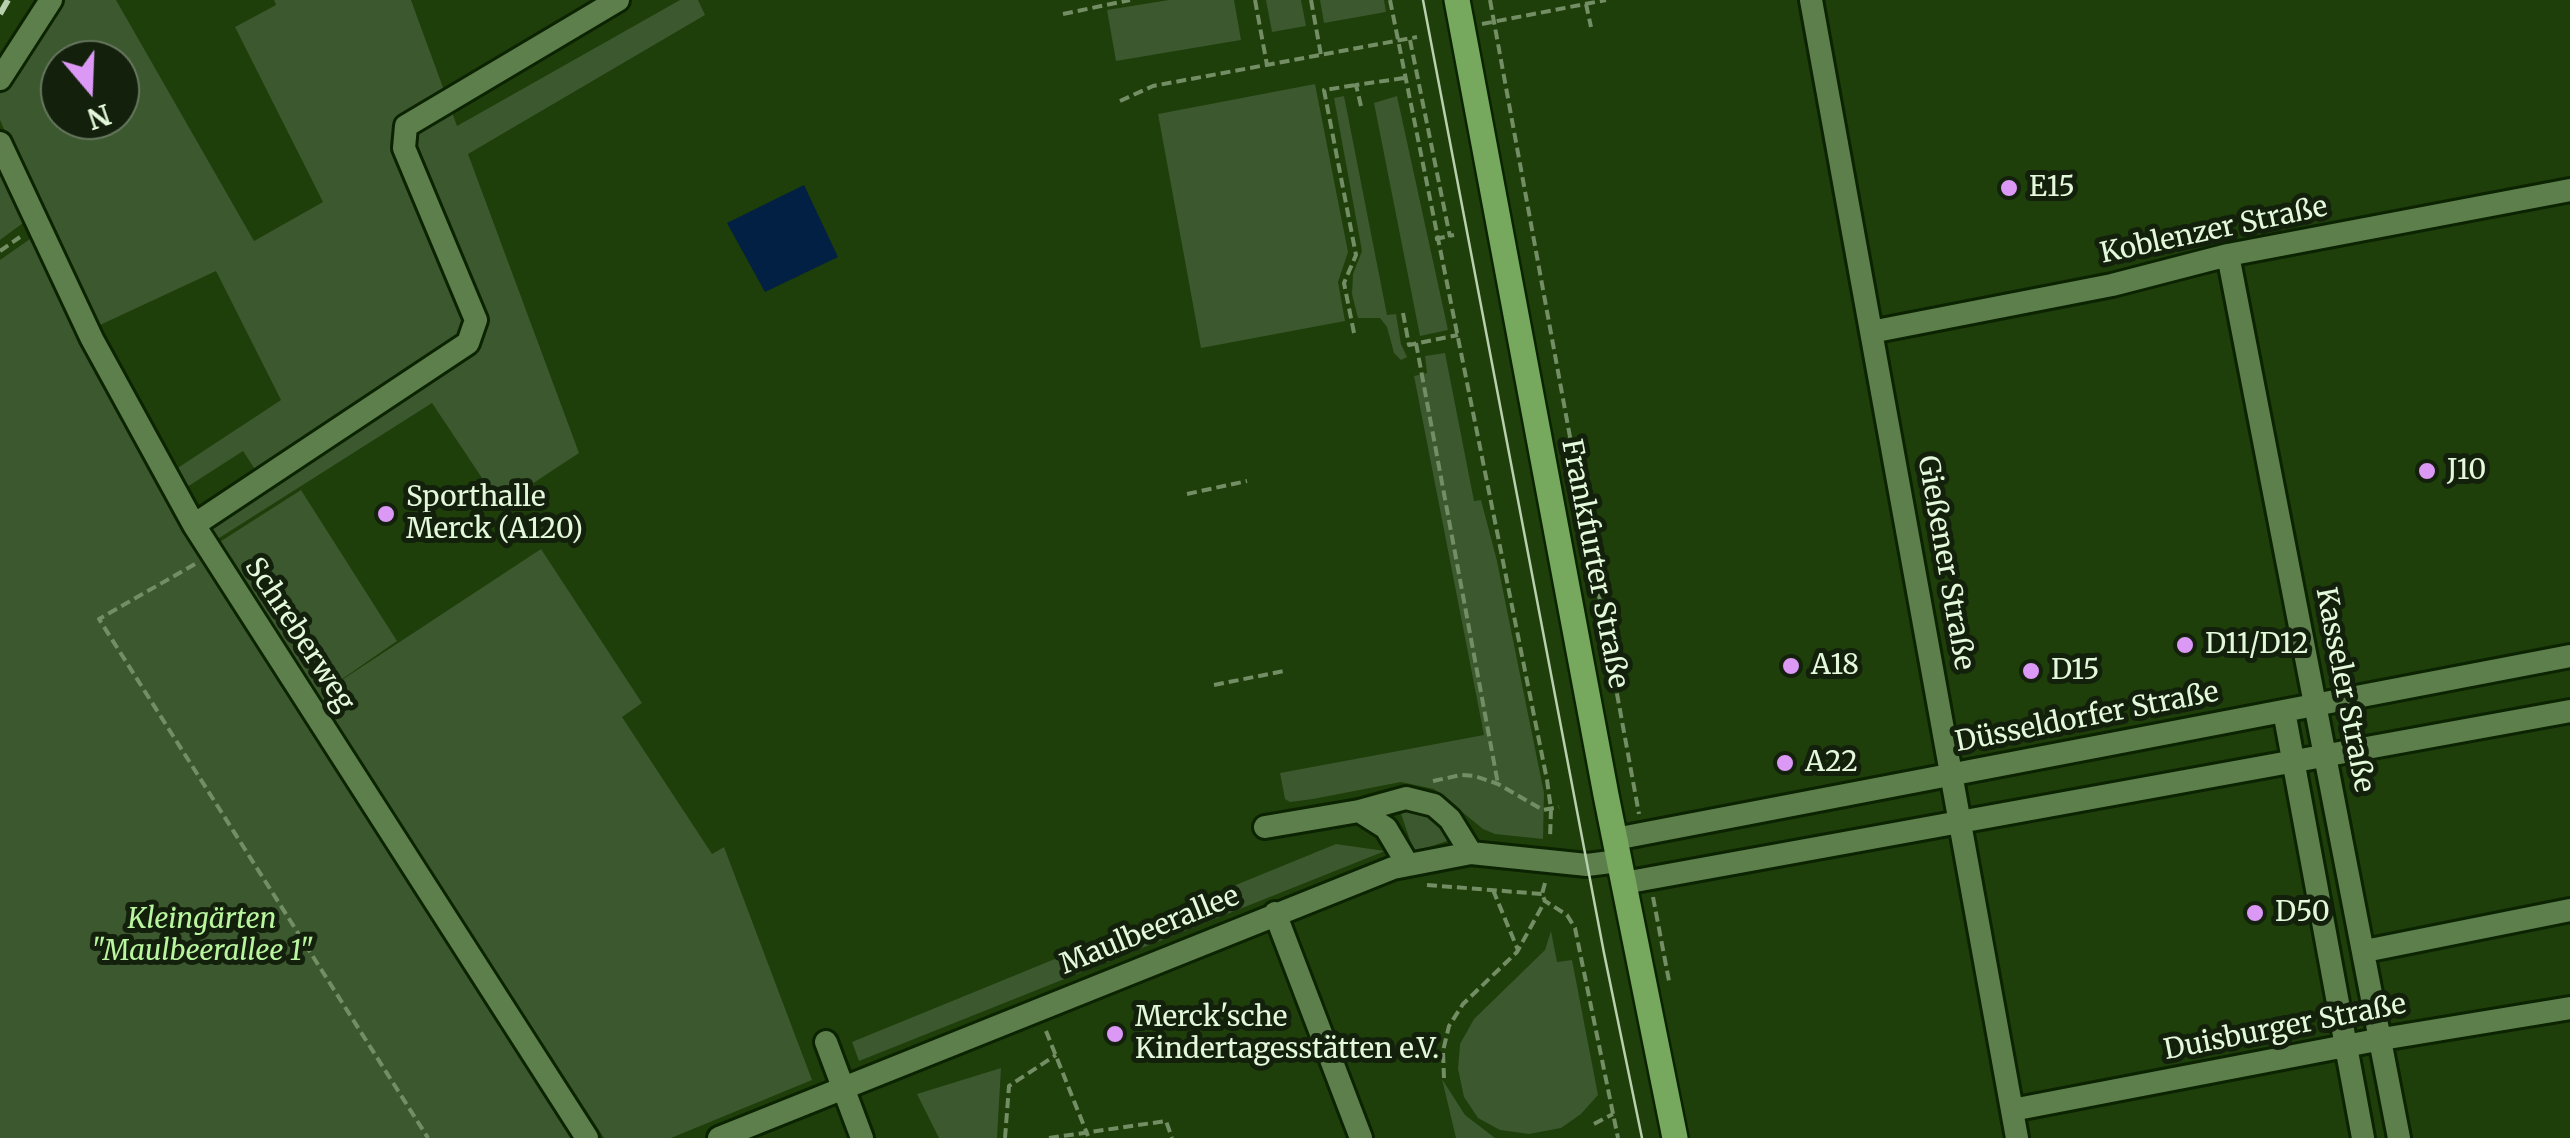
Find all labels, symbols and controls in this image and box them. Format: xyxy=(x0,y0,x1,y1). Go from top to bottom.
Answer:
north arrow xyxy=(40,40,140,140)
text: N xyxy=(83,96,115,137)
place label: E15 xyxy=(2029,171,2075,205)
marker: E15 xyxy=(1998,177,2020,199)
street label: Koblenzer Straße xyxy=(2097,191,2331,271)
street label: Frankfurter Straße xyxy=(1553,437,1635,691)
street label: Gießener Straße xyxy=(1910,453,1980,673)
place label: J10 xyxy=(2447,454,2486,488)
marker: J10 xyxy=(2416,460,2438,482)
place label: Sporthalle Merck (A120) xyxy=(406,481,583,547)
marker: Sporthalle Merck (A120) xyxy=(375,503,397,525)
street label: Schreberweg xyxy=(237,552,361,718)
street label: Kasseler Straße xyxy=(2308,585,2380,795)
place label: D11/D12 xyxy=(2205,628,2309,662)
marker: D11/D12 xyxy=(2174,634,2196,656)
place label: A18 xyxy=(1811,649,1859,683)
place label: D15 xyxy=(2051,654,2099,688)
marker: A18 xyxy=(1780,655,1802,677)
marker: D15 xyxy=(2020,660,2042,682)
street label: Düsseldorfer Straße xyxy=(1952,676,2222,760)
place label: A22 xyxy=(1805,746,1858,780)
marker: A22 xyxy=(1774,752,1796,774)
street label: Maulbeerallee xyxy=(1056,880,1244,982)
place label: D50 xyxy=(2275,896,2330,930)
marker: D50 xyxy=(2244,902,2266,924)
park label: Kleingärten "Maulbeerallee 1" xyxy=(91,903,313,969)
street label: Duisburger Straße xyxy=(2161,988,2409,1068)
place label: Merck'sche Kindertagesstätten e.V. xyxy=(1135,1001,1439,1067)
marker: Merck'sche Kindertagesstätten e.V. xyxy=(1104,1023,1126,1045)

